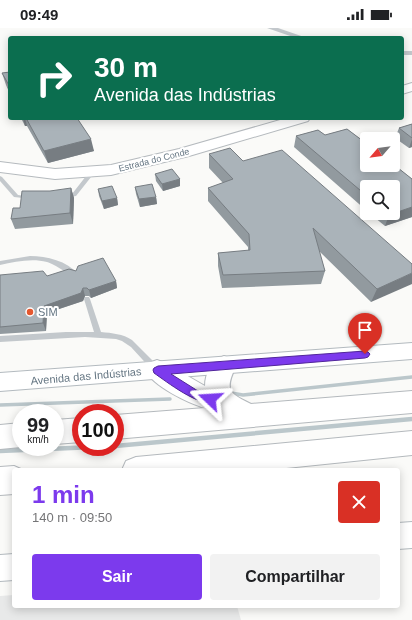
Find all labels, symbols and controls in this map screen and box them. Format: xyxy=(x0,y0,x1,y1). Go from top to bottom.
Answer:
text: 09:49 xyxy=(20,6,58,23)
icon: right xyxy=(28,52,80,104)
text: 30 m xyxy=(94,52,158,83)
text: Avenida das Indústrias xyxy=(94,85,276,105)
north arrow xyxy=(360,132,400,172)
map controls xyxy=(360,132,400,220)
street label: Estrada do Conde xyxy=(118,146,190,174)
button: search xyxy=(360,180,400,220)
place label: SIM xyxy=(38,306,58,318)
marker: SIM xyxy=(25,307,35,317)
pin xyxy=(348,313,382,354)
icon: arrive xyxy=(354,319,376,341)
street label: Avenida das Indústrias xyxy=(30,365,142,387)
position arrow xyxy=(189,378,231,420)
speed limit sign: 100 xyxy=(72,404,124,456)
text: 99 xyxy=(27,414,49,436)
text: km/h xyxy=(27,434,49,445)
text: 1 min xyxy=(32,481,95,508)
button: close xyxy=(338,481,380,523)
text: 140 m · 09:50 xyxy=(32,510,112,525)
button: Sair xyxy=(32,554,202,600)
button: Compartilhar xyxy=(210,554,380,600)

